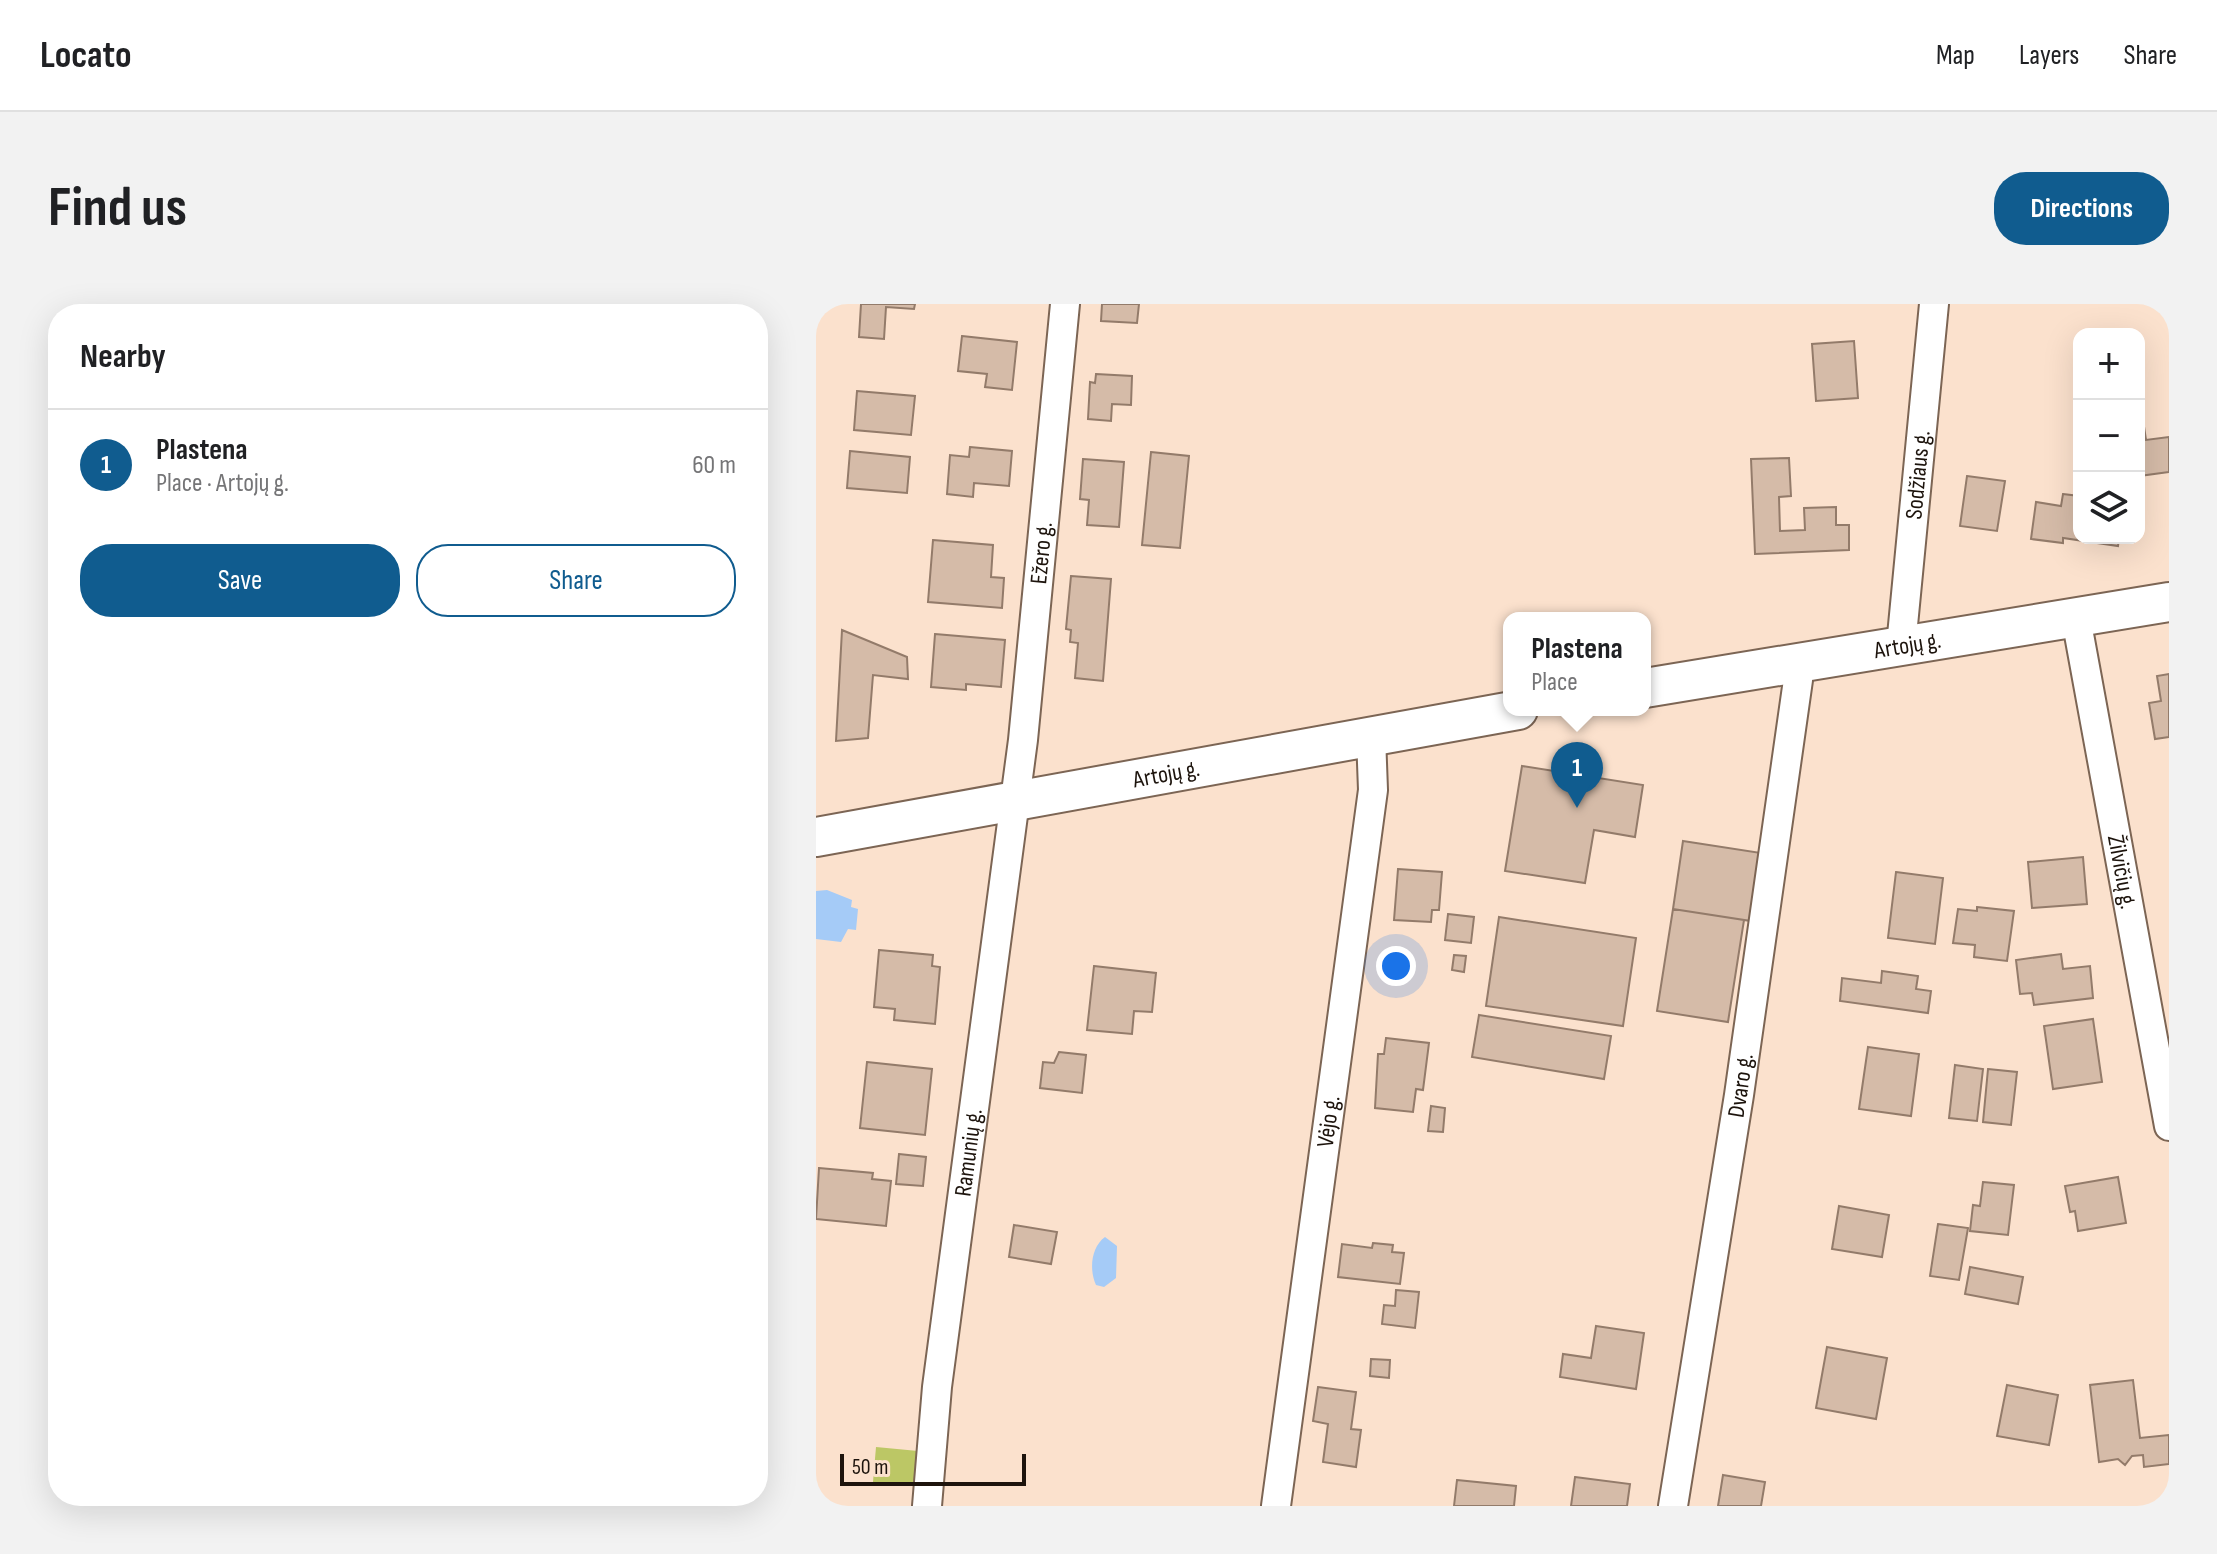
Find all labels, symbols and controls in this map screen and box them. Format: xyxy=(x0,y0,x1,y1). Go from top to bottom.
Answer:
text: Locato xyxy=(40,33,131,78)
text: Map xyxy=(1936,39,1975,72)
text: Layers xyxy=(2019,39,2079,72)
text: Share xyxy=(2123,39,2177,72)
button: Directions xyxy=(1994,172,2169,245)
text: Find us xyxy=(48,175,187,242)
map controls xyxy=(2073,328,2145,544)
button: + xyxy=(2073,328,2145,400)
text: Nearby xyxy=(80,336,166,377)
button: − xyxy=(2073,400,2145,472)
street label: Sodžiaus g. xyxy=(1899,429,1936,521)
text: Plastena xyxy=(156,432,248,468)
text: 1 xyxy=(101,450,111,481)
text: 60 m xyxy=(692,450,736,481)
text: Place · Artojų g. xyxy=(156,468,289,499)
button: layers xyxy=(2073,472,2145,544)
street label: Ežero g. xyxy=(1024,521,1058,585)
button: Save xyxy=(80,544,400,617)
button: Share xyxy=(416,544,736,617)
popup xyxy=(1503,612,1651,716)
street label: Artojų g. xyxy=(1871,625,1943,665)
text: Plastena xyxy=(1531,631,1623,667)
text: Place xyxy=(1531,667,1578,698)
pin: 1 xyxy=(1551,742,1603,808)
street label: Artojų g. xyxy=(1130,753,1202,794)
street label: Žilvičių g. xyxy=(2101,832,2143,911)
your location xyxy=(1376,946,1416,986)
street label: Dvaro g. xyxy=(1721,1051,1759,1119)
street label: Vėjo g. xyxy=(1310,1094,1346,1149)
street label: Ramunių g. xyxy=(948,1107,988,1198)
scale bar xyxy=(840,1450,1026,1486)
text: 50 m xyxy=(852,1454,888,1481)

